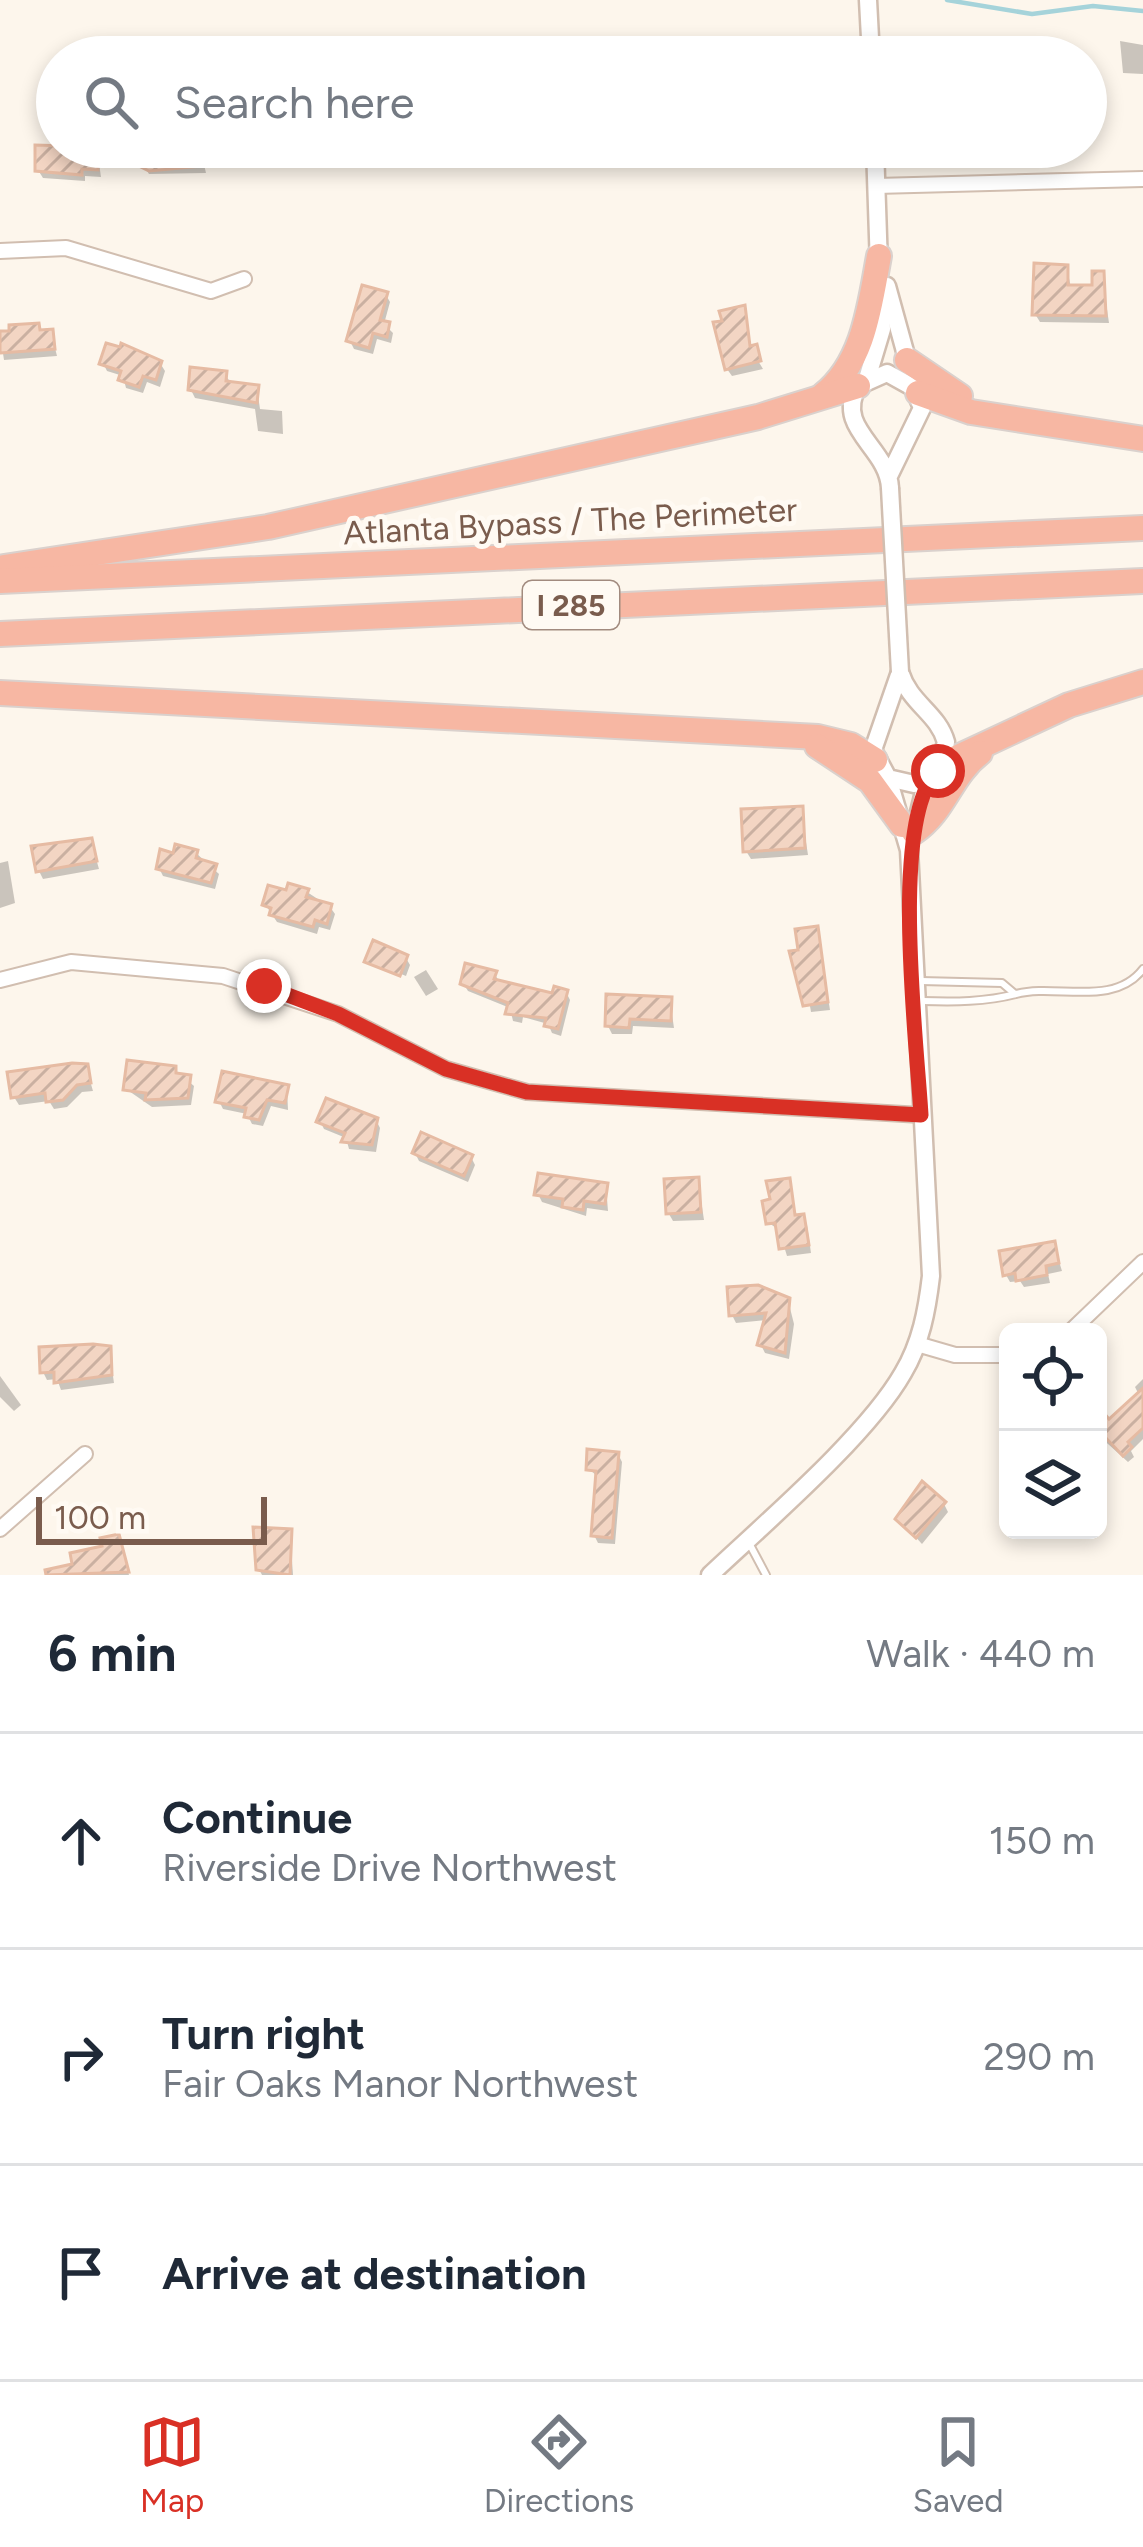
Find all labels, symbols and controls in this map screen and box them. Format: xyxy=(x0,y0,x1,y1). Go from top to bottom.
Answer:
search box xyxy=(36,36,1107,168)
icon: search xyxy=(78,69,144,135)
text: Search here xyxy=(174,75,414,129)
street label: Atlanta Bypass / The Perimeter xyxy=(342,490,798,552)
road number: I 285 xyxy=(523,581,619,629)
route start xyxy=(911,744,965,798)
route end xyxy=(237,959,291,1013)
map controls xyxy=(999,1323,1107,1539)
button: locate xyxy=(999,1323,1107,1431)
button: layers xyxy=(999,1431,1107,1539)
scale bar xyxy=(36,1491,267,1544)
text: 100 m xyxy=(54,1498,146,1537)
text: 6 min xyxy=(48,1623,177,1684)
text: Walk · 440 m xyxy=(866,1630,1095,1677)
text: Continue xyxy=(162,1790,352,1844)
icon: ahead xyxy=(48,1808,114,1874)
text: 150 m xyxy=(989,1817,1095,1864)
text: Riverside Drive Northwest xyxy=(162,1844,617,1891)
text: Turn right xyxy=(162,2006,365,2060)
icon: right xyxy=(48,2024,114,2090)
text: 290 m xyxy=(983,2033,1095,2080)
text: Fair Oaks Manor Northwest xyxy=(162,2060,638,2107)
icon: arrive xyxy=(48,2240,114,2306)
text: Arrive at destination xyxy=(162,2246,586,2300)
tab: Map xyxy=(139,2409,205,2520)
tab: Directions xyxy=(484,2409,634,2520)
tab: Saved xyxy=(913,2409,1004,2520)

